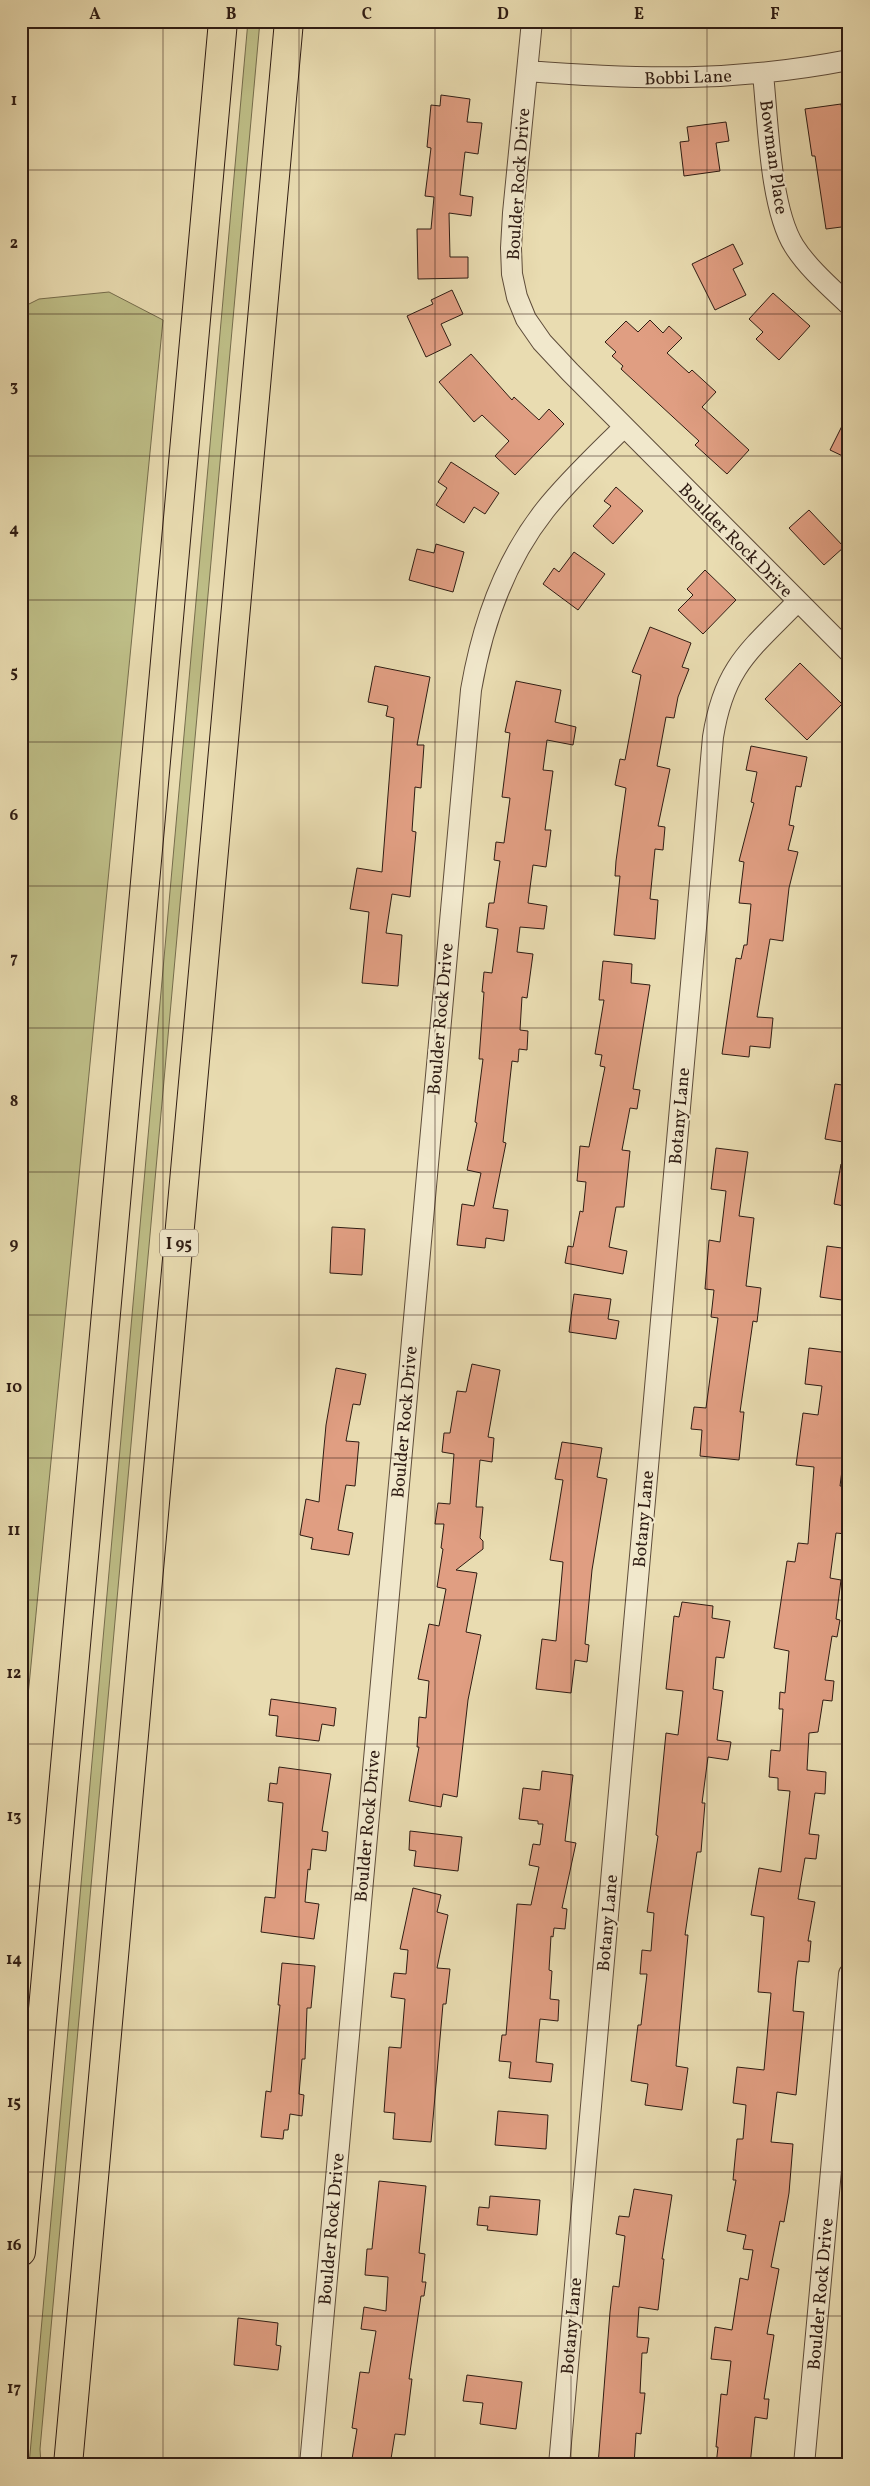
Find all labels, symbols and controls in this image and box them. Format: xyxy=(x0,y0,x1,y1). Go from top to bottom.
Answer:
text: A xyxy=(89,4,101,26)
text: B xyxy=(226,4,237,26)
text: C xyxy=(362,4,372,26)
text: D xyxy=(497,4,509,26)
text: E xyxy=(634,4,644,26)
text: F xyxy=(770,4,780,26)
street label: Bobbi Lane xyxy=(644,64,732,93)
text: 1 xyxy=(11,90,17,112)
street label: Bowman Place xyxy=(752,98,793,216)
street label: Boulder Rock Drive xyxy=(502,107,537,261)
text: 2 xyxy=(10,233,18,255)
text: 3 xyxy=(10,376,18,398)
street label: Boulder Rock Drive xyxy=(672,478,798,604)
text: 4 xyxy=(9,519,19,541)
text: 5 xyxy=(10,662,18,684)
text: 6 xyxy=(10,805,19,827)
street label: Boulder Rock Drive xyxy=(422,942,461,1096)
text: 7 xyxy=(10,948,18,970)
street label: Botany Lane xyxy=(664,1067,697,1166)
text: 8 xyxy=(10,1091,18,1113)
road number: I 95 xyxy=(160,1230,198,1256)
text: 9 xyxy=(10,1234,19,1256)
street label: Boulder Rock Drive xyxy=(386,1345,425,1499)
text: 10 xyxy=(6,1377,22,1399)
street label: Botany Lane xyxy=(628,1470,661,1569)
text: 11 xyxy=(8,1520,20,1542)
text: 12 xyxy=(7,1663,21,1685)
street label: Boulder Rock Drive xyxy=(349,1749,388,1903)
text: 13 xyxy=(7,1806,21,1828)
street label: Botany Lane xyxy=(592,1874,625,1973)
text: 14 xyxy=(6,1949,22,1971)
text: 15 xyxy=(7,2092,21,2114)
street label: Boulder Rock Drive xyxy=(313,2152,352,2306)
street label: Boulder Rock Drive xyxy=(802,2217,841,2371)
text: 16 xyxy=(6,2235,22,2257)
street label: Botany Lane xyxy=(556,2277,589,2376)
text: 17 xyxy=(7,2378,21,2400)

